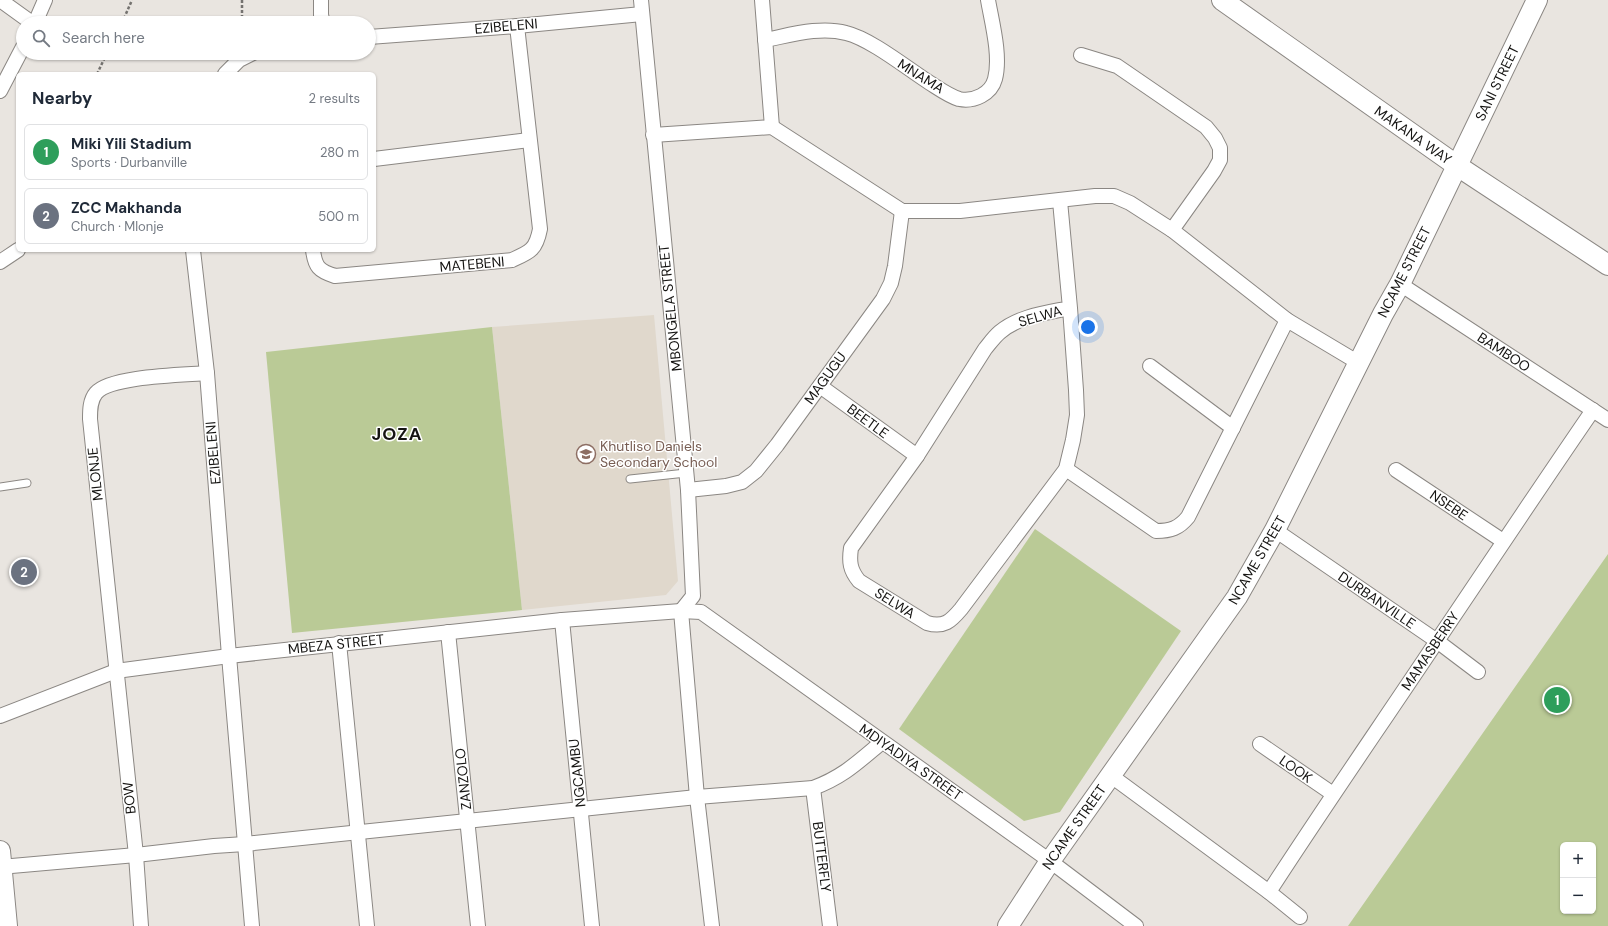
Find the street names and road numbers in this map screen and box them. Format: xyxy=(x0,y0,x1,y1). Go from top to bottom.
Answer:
street label: EZIBELENI xyxy=(474,14,538,38)
street label: SANI STREET xyxy=(1471,42,1523,124)
street label: MNAMA xyxy=(894,55,948,97)
street label: MAKANA WAY xyxy=(1371,102,1455,168)
street label: NCAME STREET xyxy=(1373,223,1435,321)
street label: MBONGELA STREET xyxy=(654,244,686,372)
street label: MATEBENI xyxy=(439,252,505,276)
street label: SELWA xyxy=(1016,301,1064,331)
street label: BAMBOO xyxy=(1474,328,1534,376)
street label: MAGUGU xyxy=(800,348,850,408)
street label: BEETLE xyxy=(844,400,893,442)
street label: EZIBELENI xyxy=(201,421,225,485)
street label: MLONJE xyxy=(83,446,107,502)
street label: NSEBE xyxy=(1427,486,1472,524)
street label: NCAME STREET xyxy=(1224,512,1290,608)
street label: DURBANVILLE xyxy=(1335,567,1419,633)
street label: SELWA xyxy=(871,584,919,622)
street label: MAMASBERRY xyxy=(1397,608,1463,694)
street label: MBEZA STREET xyxy=(287,630,385,658)
street label: MDIYADIYA STREET xyxy=(856,720,966,804)
street label: NGCAMBU xyxy=(564,738,590,808)
street label: ZANZOLO xyxy=(451,747,475,811)
street label: LOOK xyxy=(1276,751,1316,787)
street label: BOW xyxy=(118,780,140,815)
street label: NCAME STREET xyxy=(1038,781,1110,873)
street label: BUTTERFLY xyxy=(809,821,835,893)

